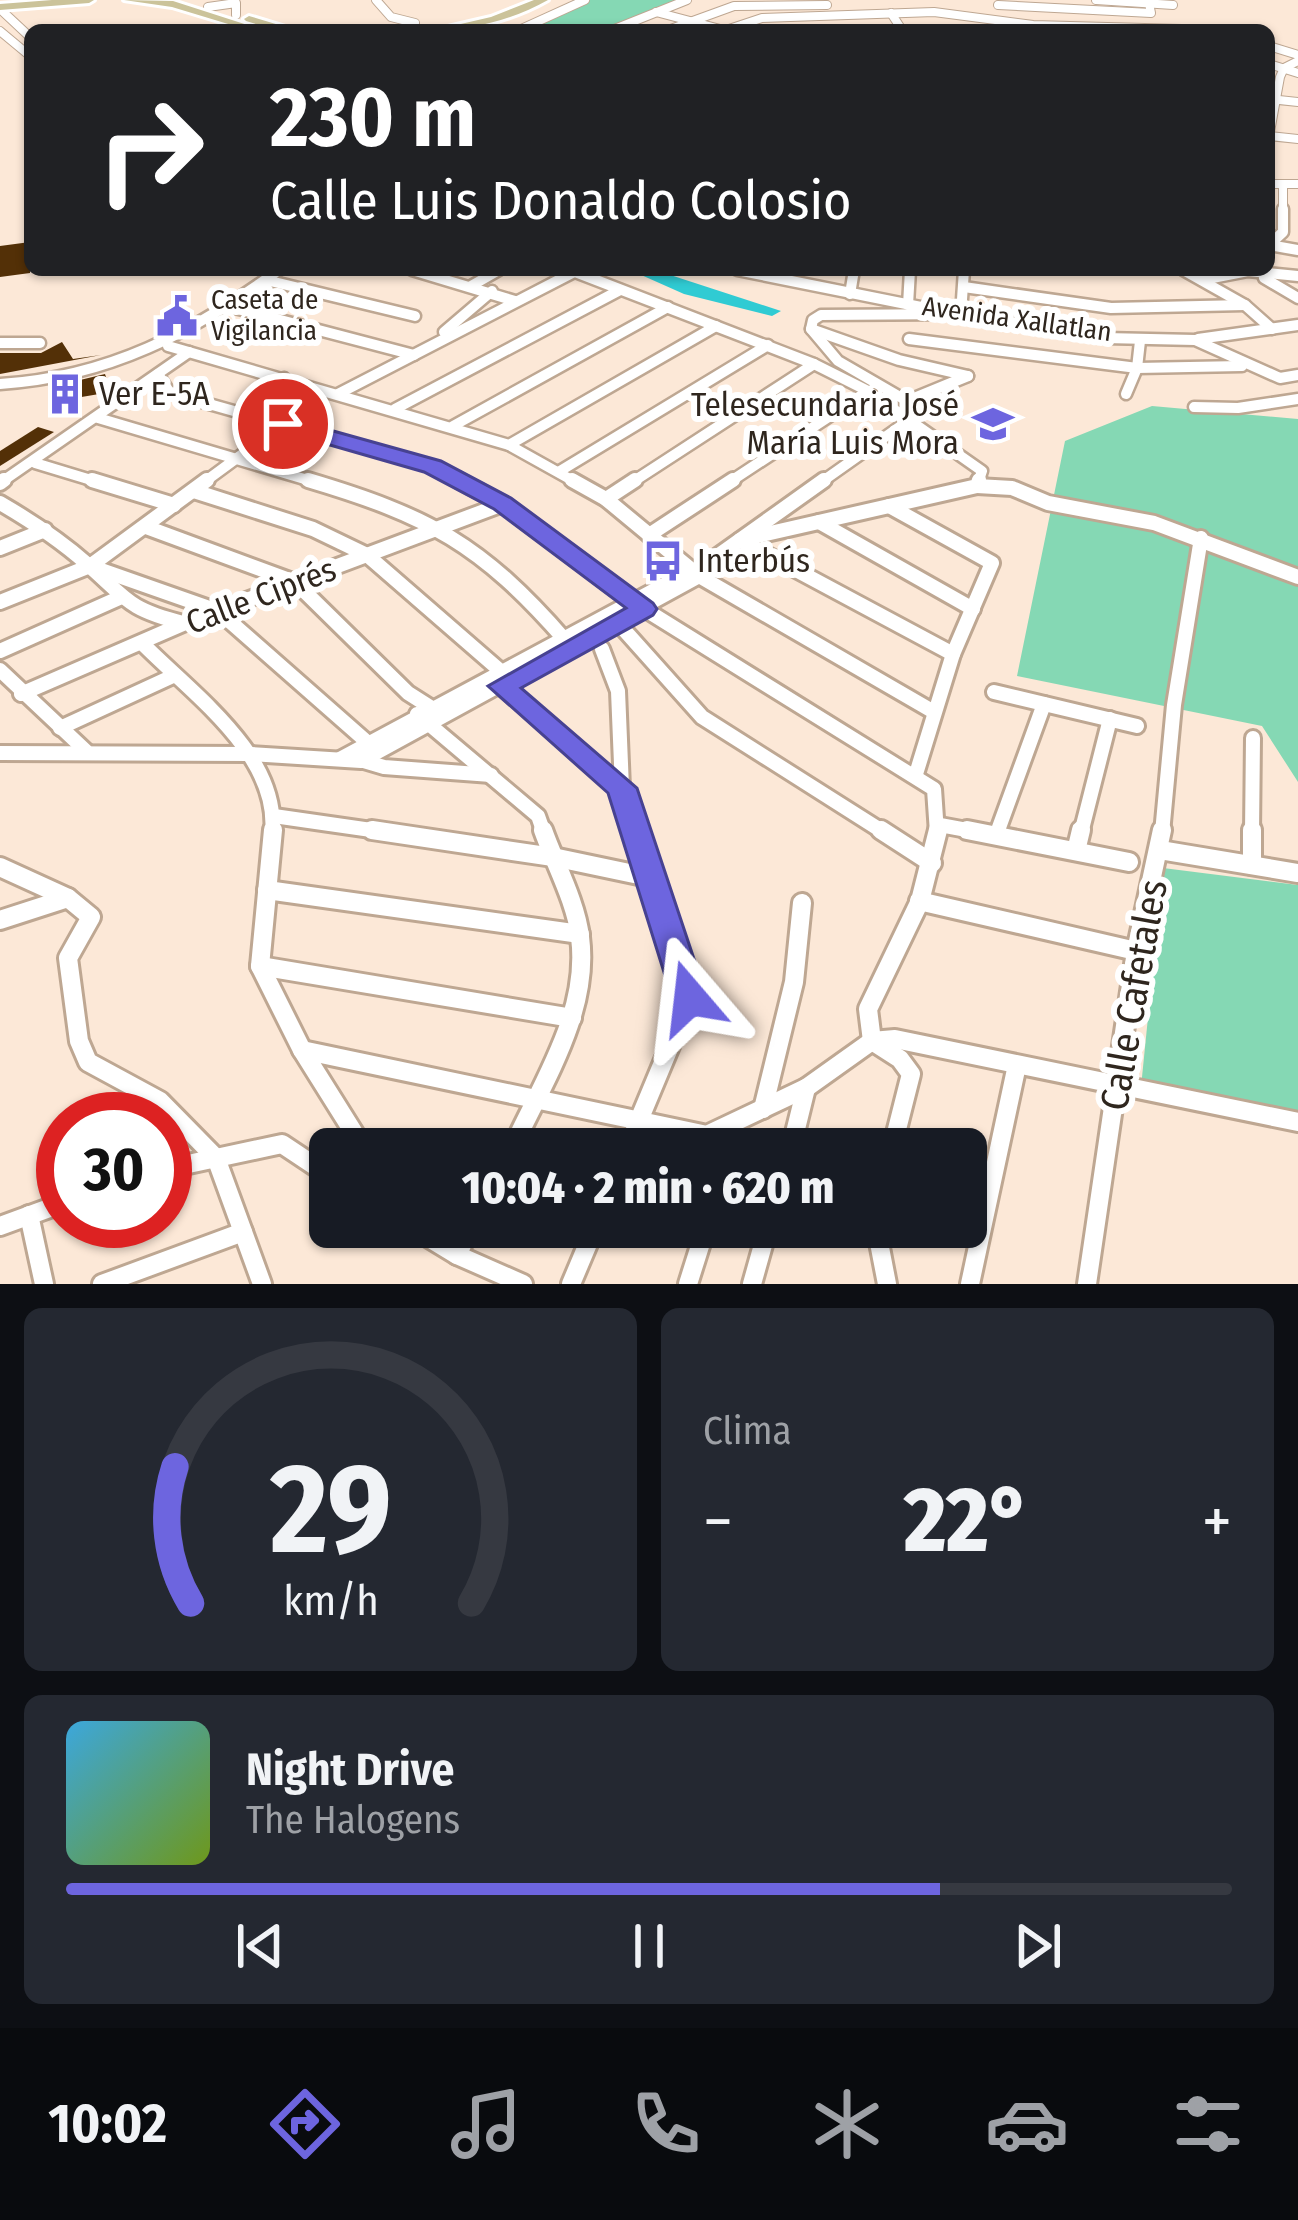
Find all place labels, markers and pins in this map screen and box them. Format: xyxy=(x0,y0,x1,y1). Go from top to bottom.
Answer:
place label: Caseta de Vigilancia xyxy=(211,284,318,347)
public building icon: Caseta de Vigilancia xyxy=(154,293,200,339)
building icon: Ver E-5A xyxy=(42,371,88,417)
pin xyxy=(232,373,334,475)
place label: Ver E-5A xyxy=(99,374,210,414)
place label: Telesecundaria José María Luis Mora xyxy=(691,385,959,463)
school or university icon: Telesecundaria José María Luis Mora xyxy=(970,401,1016,447)
bus stop icon: Interbús xyxy=(640,538,686,584)
place label: Interbús xyxy=(697,541,810,581)

